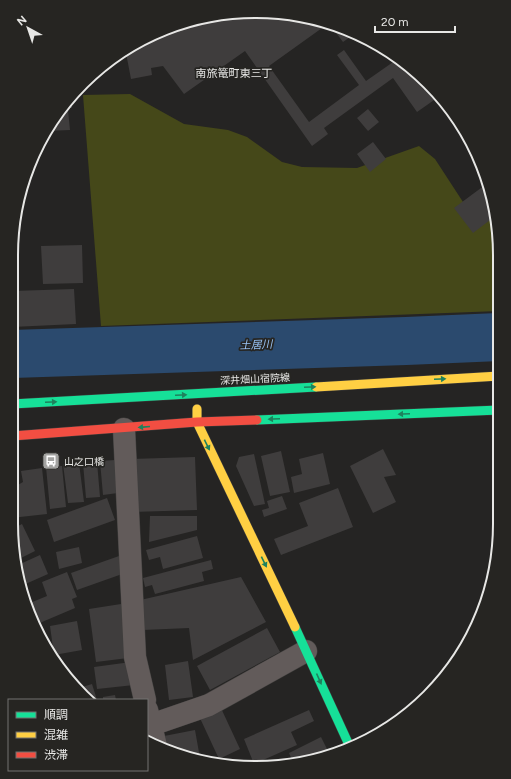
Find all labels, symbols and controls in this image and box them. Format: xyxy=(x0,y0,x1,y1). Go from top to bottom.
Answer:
north arrow xyxy=(8,8,48,48)
scale bar xyxy=(375,8,455,34)
text: N xyxy=(14,13,29,28)
text: 20 m xyxy=(381,15,409,29)
district label: 南旅篭町東三丁 xyxy=(196,67,273,80)
water label: 土居川 xyxy=(239,338,274,352)
street label: 深井畑山宿院線 xyxy=(220,371,290,387)
one-way arrow xyxy=(434,376,446,383)
one-way arrow xyxy=(304,384,316,391)
one-way arrow xyxy=(175,392,188,398)
one-way arrow xyxy=(45,399,58,405)
one-way arrow xyxy=(397,411,410,417)
one-way arrow xyxy=(267,416,280,422)
one-way arrow xyxy=(138,424,150,430)
one-way arrow xyxy=(204,439,210,450)
bus stop icon: 山之口橋 xyxy=(41,451,61,471)
place label: 山之口橋 xyxy=(64,455,104,468)
one-way arrow xyxy=(261,556,267,567)
one-way arrow xyxy=(316,673,322,685)
legend xyxy=(8,699,148,771)
text: 順調 xyxy=(44,708,68,722)
text: 混雑 xyxy=(44,728,68,742)
text: 渋滞 xyxy=(44,748,68,762)

